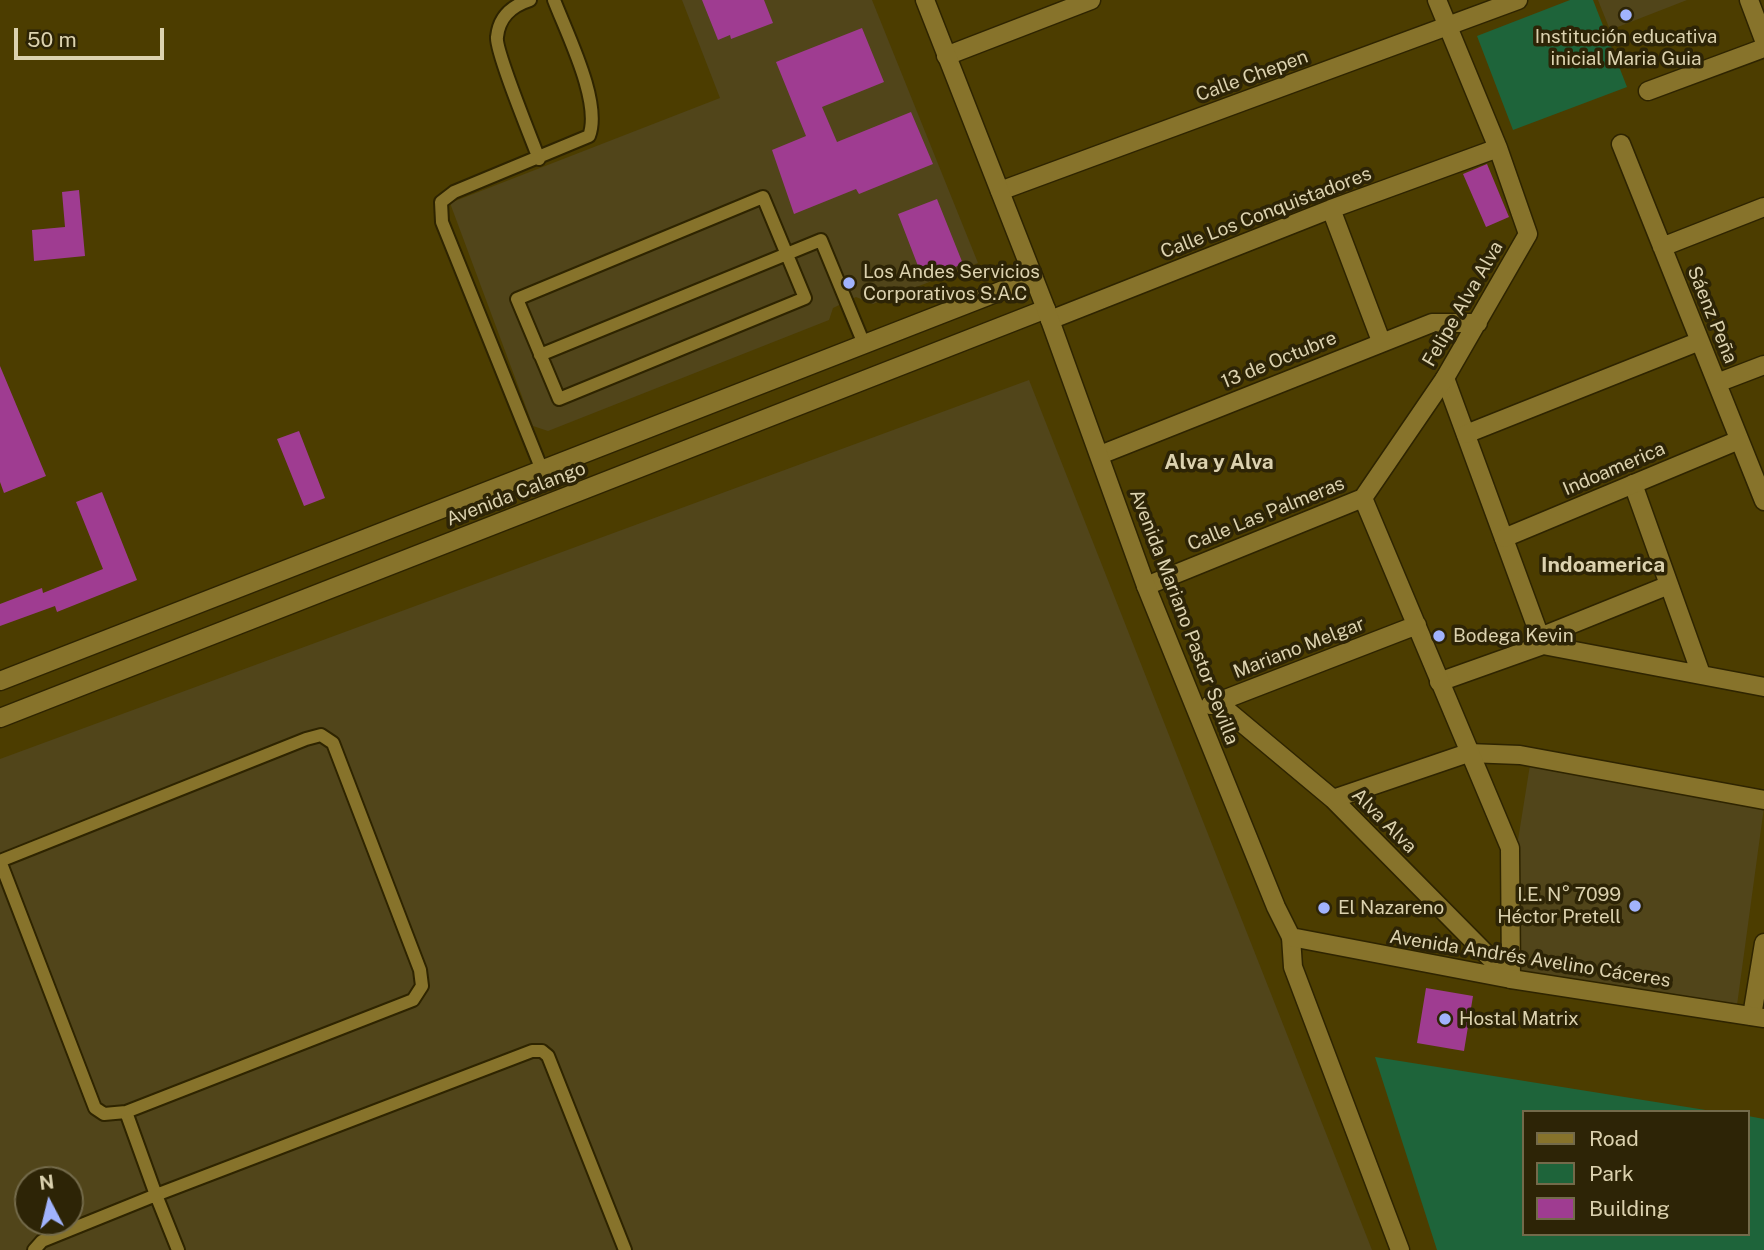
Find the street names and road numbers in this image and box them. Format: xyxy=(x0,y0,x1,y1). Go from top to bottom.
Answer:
street label: Calle Chepen xyxy=(1193,45,1311,107)
street label: Calle Los Conquistadores xyxy=(1157,162,1375,264)
street label: Felipe Alva Alva xyxy=(1418,237,1508,371)
street label: Sáenz Peña xyxy=(1682,263,1742,367)
street label: 13 de Octubre xyxy=(1218,326,1340,394)
street label: Indoamerica xyxy=(1559,437,1669,501)
street label: Avenida Calango xyxy=(443,457,589,531)
street label: Calle Las Palmeras xyxy=(1184,472,1348,556)
street label: Avenida Mariano Pastor Sevilla xyxy=(1125,486,1243,748)
street label: Mariano Melgar xyxy=(1230,612,1368,684)
street label: Alva Alva xyxy=(1347,784,1421,858)
street label: Avenida Andrés Avelino Cáceres xyxy=(1388,926,1672,992)

